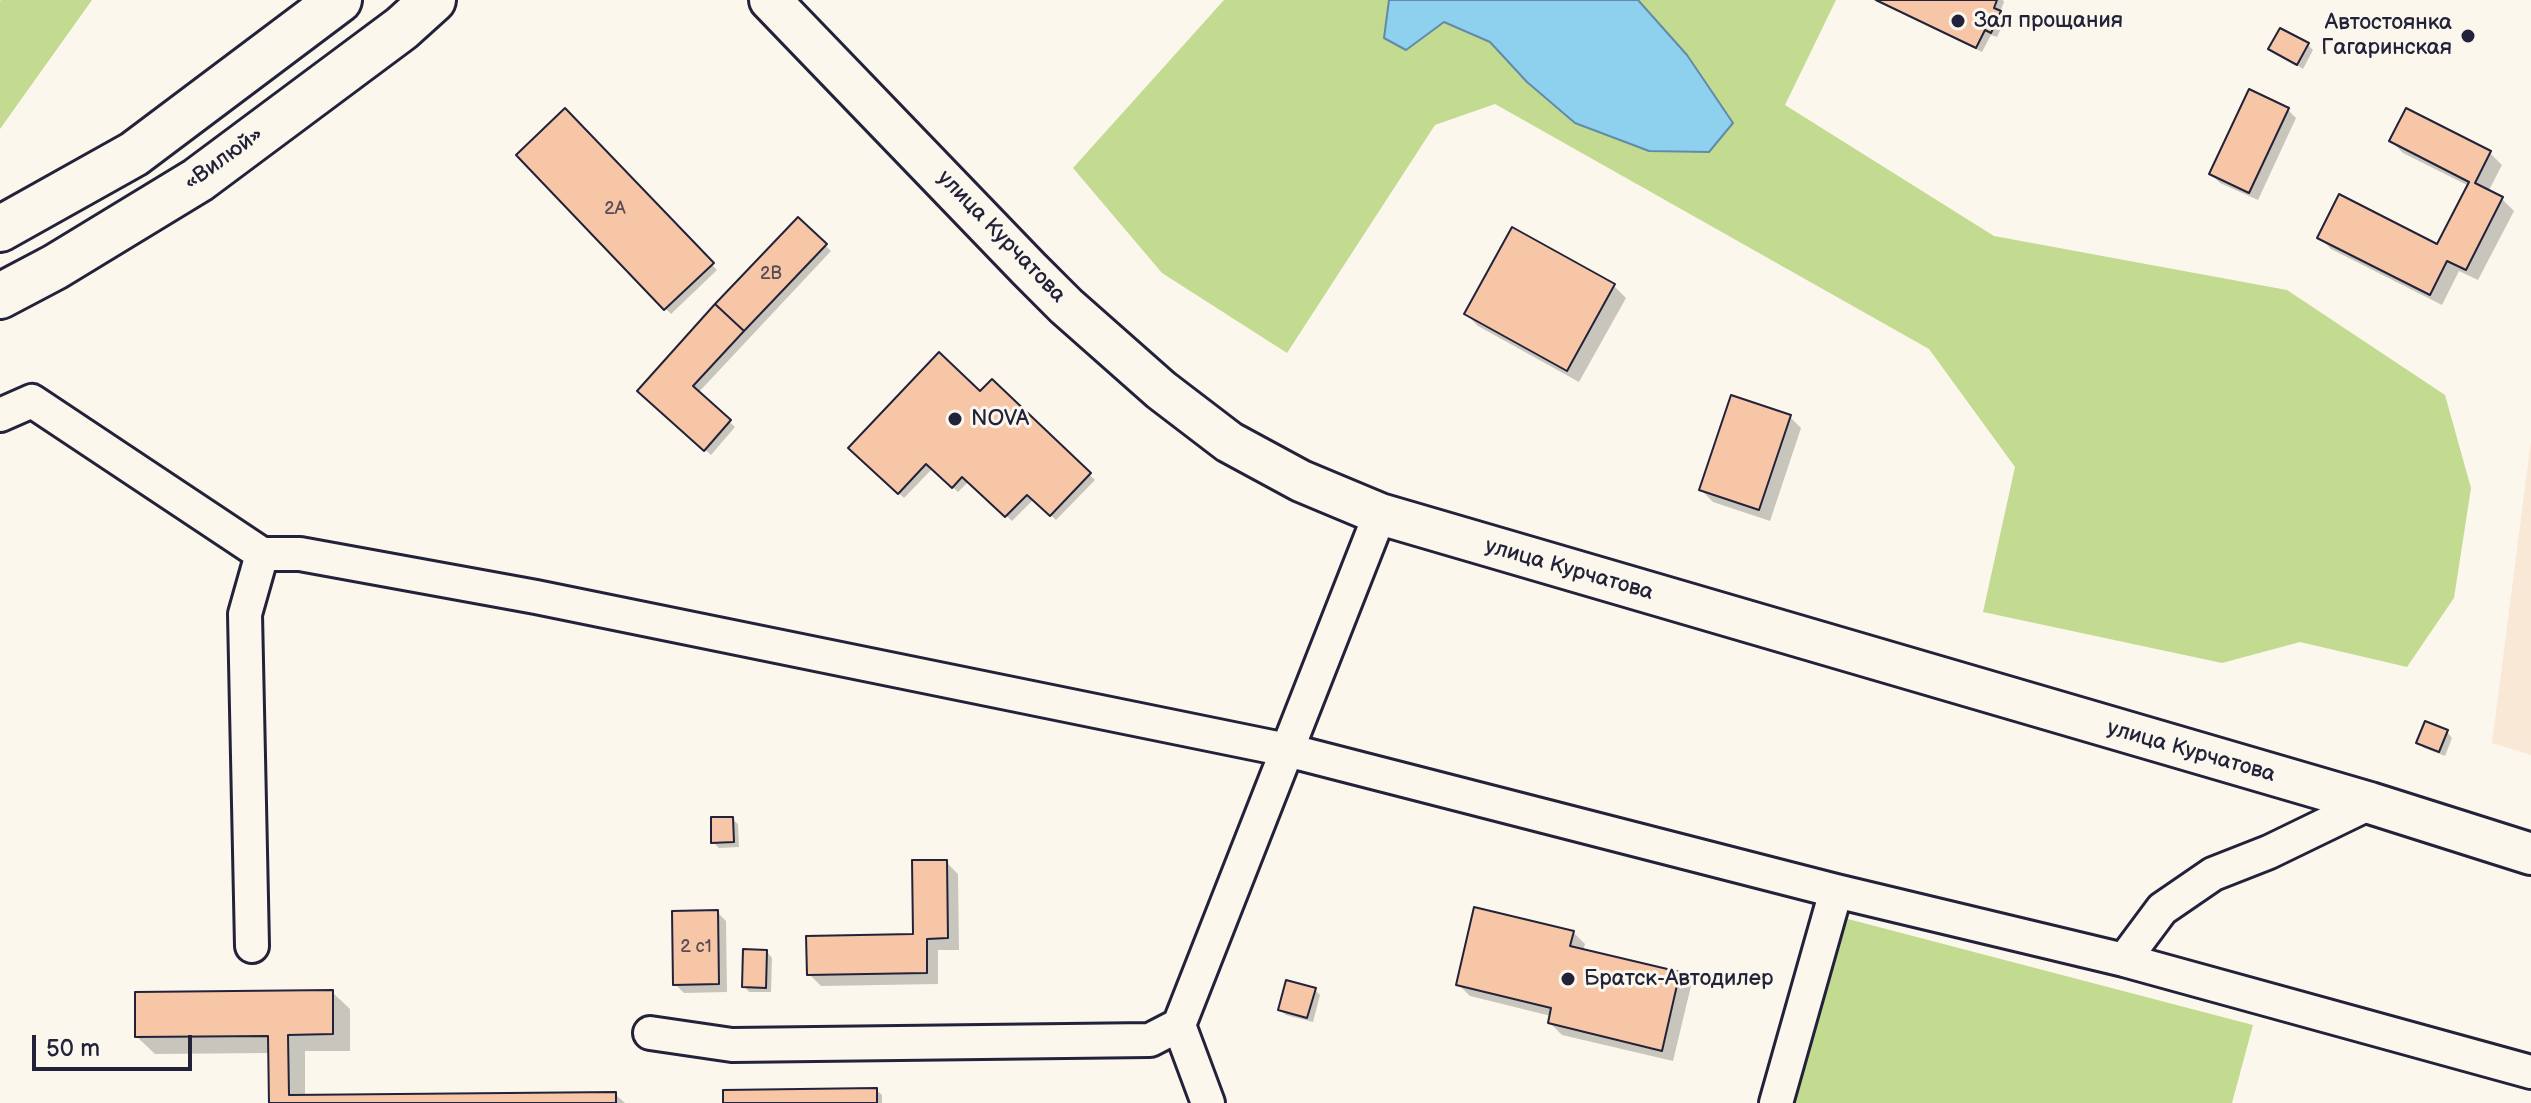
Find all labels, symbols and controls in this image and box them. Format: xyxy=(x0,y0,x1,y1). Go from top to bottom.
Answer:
place label: Зал прощания xyxy=(1974,8,2123,34)
place label: Автостоянка Гагаринская xyxy=(2321,10,2452,62)
marker: Зал прощания xyxy=(1949,12,1967,30)
marker: Автостоянка Гагаринская xyxy=(2459,27,2477,45)
street label: «Вилюй» xyxy=(179,121,269,197)
street label: улица Курчатова xyxy=(931,165,1071,309)
house number: 2А xyxy=(604,198,626,220)
house number: 2В xyxy=(760,263,782,285)
place label: NOVA xyxy=(971,406,1029,432)
marker: NOVA xyxy=(946,410,964,428)
street label: улица Курчатова xyxy=(1482,533,1656,607)
street label: улица Курчатова xyxy=(2104,715,2278,789)
house number: 2 с1 xyxy=(680,936,712,958)
place label: Братск-Автодилер xyxy=(1584,966,1773,992)
marker: Братск-Автодилер xyxy=(1559,970,1577,988)
scale bar xyxy=(36,1019,196,1069)
text: 50 m xyxy=(46,1034,100,1063)

